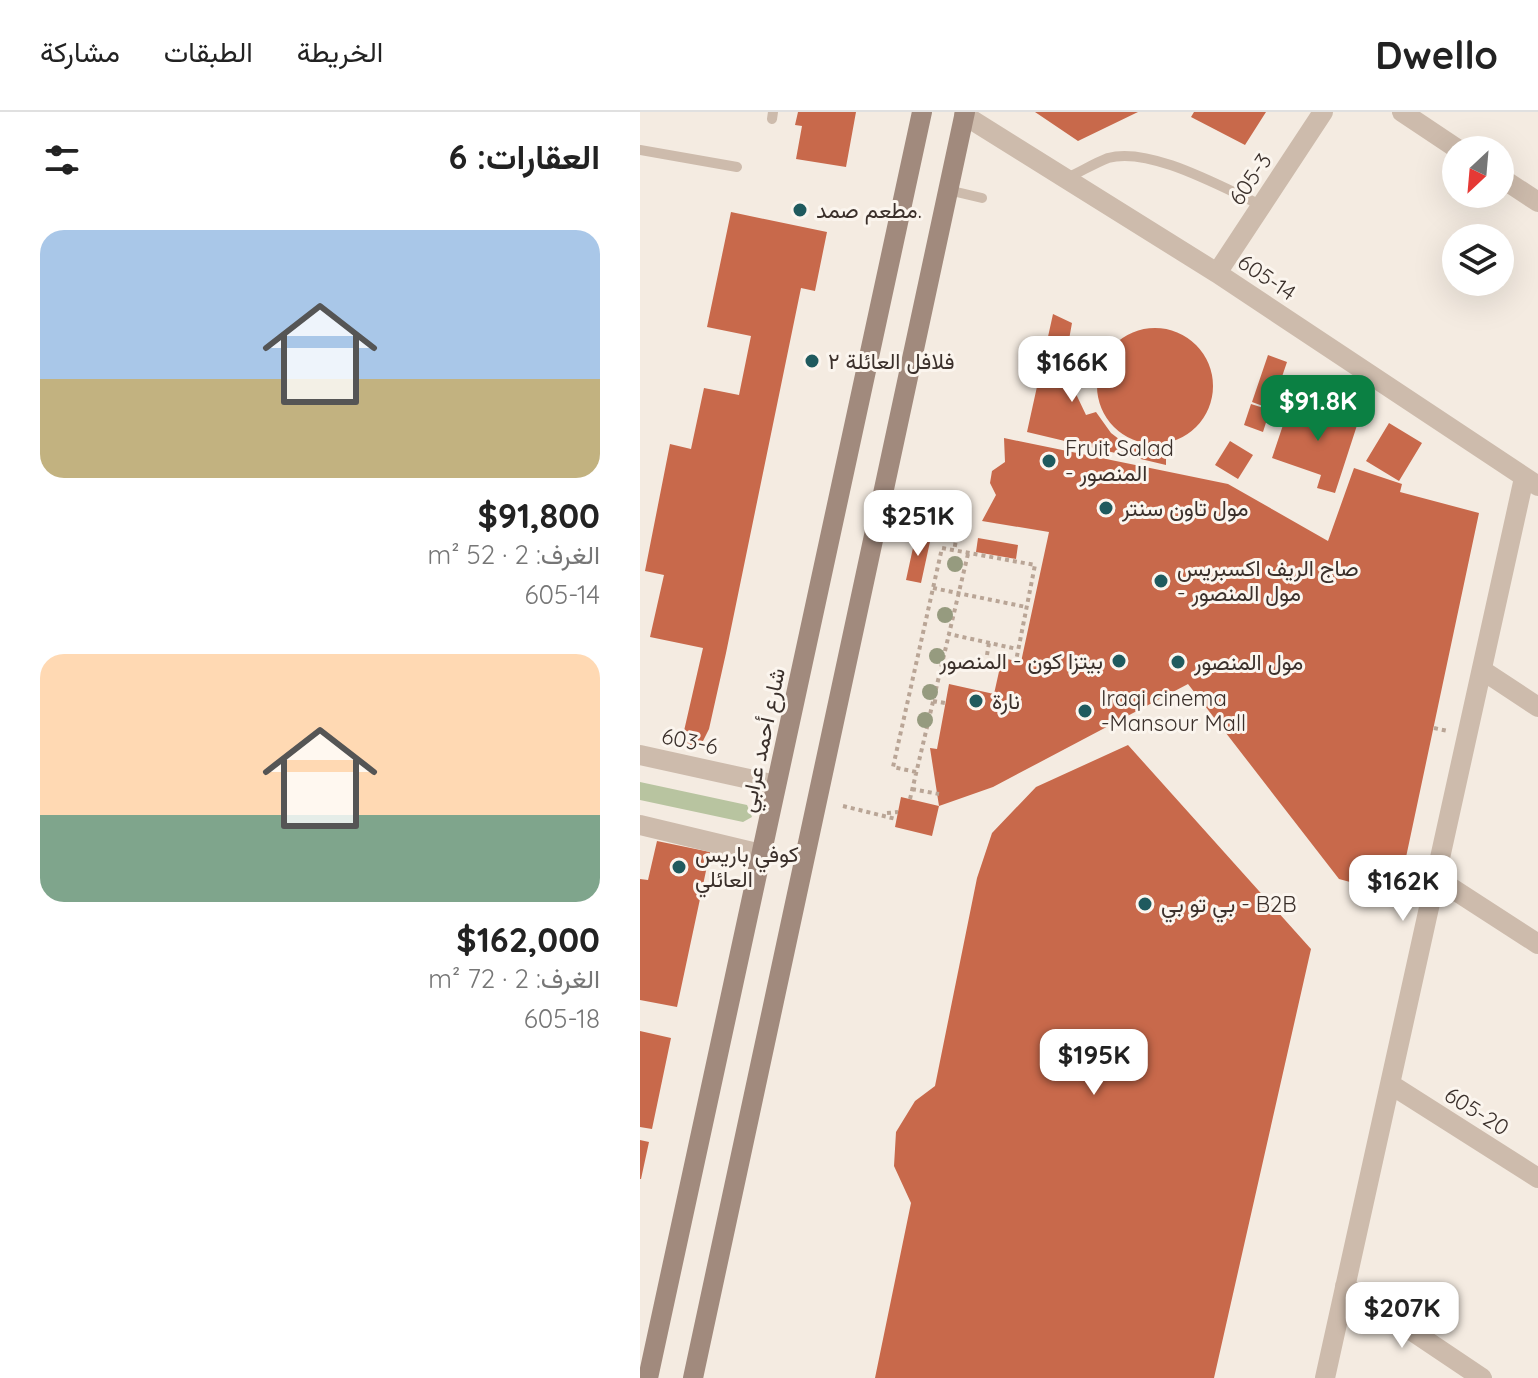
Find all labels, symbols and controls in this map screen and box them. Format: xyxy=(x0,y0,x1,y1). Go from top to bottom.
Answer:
text: Dwello xyxy=(1375,31,1498,79)
text: مشاركة xyxy=(40,34,120,69)
text: الطبقات xyxy=(164,34,253,69)
text: الخريطة xyxy=(297,34,383,69)
text: العقارات: 6 xyxy=(448,135,600,178)
north arrow xyxy=(1442,136,1514,208)
map controls xyxy=(1442,136,1514,296)
icon: filters xyxy=(40,138,84,182)
street label: 605-3 xyxy=(1222,148,1278,210)
place label: مطعم صمد. xyxy=(816,196,922,225)
marker: مطعم صمد. xyxy=(791,201,809,219)
button: layers xyxy=(1442,224,1514,296)
street label: 605-14 xyxy=(1233,248,1301,306)
icon: home xyxy=(248,282,392,426)
pin: $166K xyxy=(1016,336,1128,404)
text: $166K xyxy=(1036,345,1108,378)
place label: فلافل العائلة ٢ xyxy=(828,347,955,375)
marker: فلافل العائلة ٢ xyxy=(803,352,821,370)
pin: $91.8K xyxy=(1253,375,1383,443)
text: $91.8K xyxy=(1279,384,1357,417)
place label: Fruit Salad - المنصور xyxy=(1065,434,1174,487)
marker: Fruit Salad - المنصور xyxy=(1040,452,1058,470)
pin: $251K xyxy=(862,490,974,558)
text: $91,800 xyxy=(477,494,600,537)
place label: مول تاون سنتر xyxy=(1121,494,1248,522)
text: $251K xyxy=(882,499,954,532)
marker: مول تاون سنتر xyxy=(1097,499,1115,517)
text: الغرف: 2 · 52 m² xyxy=(427,538,600,571)
place label: صاج الريف اكسبريس - مول المنصور xyxy=(1177,554,1359,607)
marker: صاج الريف اكسبريس - مول المنصور xyxy=(1152,572,1170,590)
text: 605-14 xyxy=(525,578,600,611)
place label: بيتزا كون - المنصور xyxy=(938,647,1103,675)
place label: مول المنصور xyxy=(1193,648,1303,676)
marker: بيتزا كون - المنصور xyxy=(1110,652,1128,670)
marker: مول المنصور xyxy=(1169,653,1187,671)
street label: شارع أحمد عرابي xyxy=(733,665,796,816)
place label: Iraqi cinema -Mansour Mall xyxy=(1101,684,1246,737)
place label: نارة xyxy=(992,687,1020,715)
marker: نارة xyxy=(967,692,985,710)
marker: Iraqi cinema -Mansour Mall xyxy=(1076,702,1094,720)
icon: home xyxy=(248,706,392,850)
street label: 603-6 xyxy=(659,721,721,761)
place label: كوفي باريس العائلي xyxy=(695,840,799,898)
pin: $162K xyxy=(1347,855,1459,923)
marker: كوفي باريس العائلي xyxy=(670,858,688,876)
text: $162K xyxy=(1367,864,1439,897)
place label: بي تو بي - B2B xyxy=(1161,890,1297,923)
marker: بي تو بي - B2B xyxy=(1136,895,1154,913)
text: $162,000 xyxy=(456,918,600,961)
text: الغرف: 2 · 72 m² xyxy=(428,962,600,995)
text: 605-18 xyxy=(524,1002,600,1035)
pin: $195K xyxy=(1038,1029,1150,1097)
text: $195K xyxy=(1058,1038,1130,1071)
street label: 605-20 xyxy=(1440,1080,1514,1142)
pin: $207K xyxy=(1346,1282,1458,1350)
text: $207K xyxy=(1364,1291,1440,1324)

